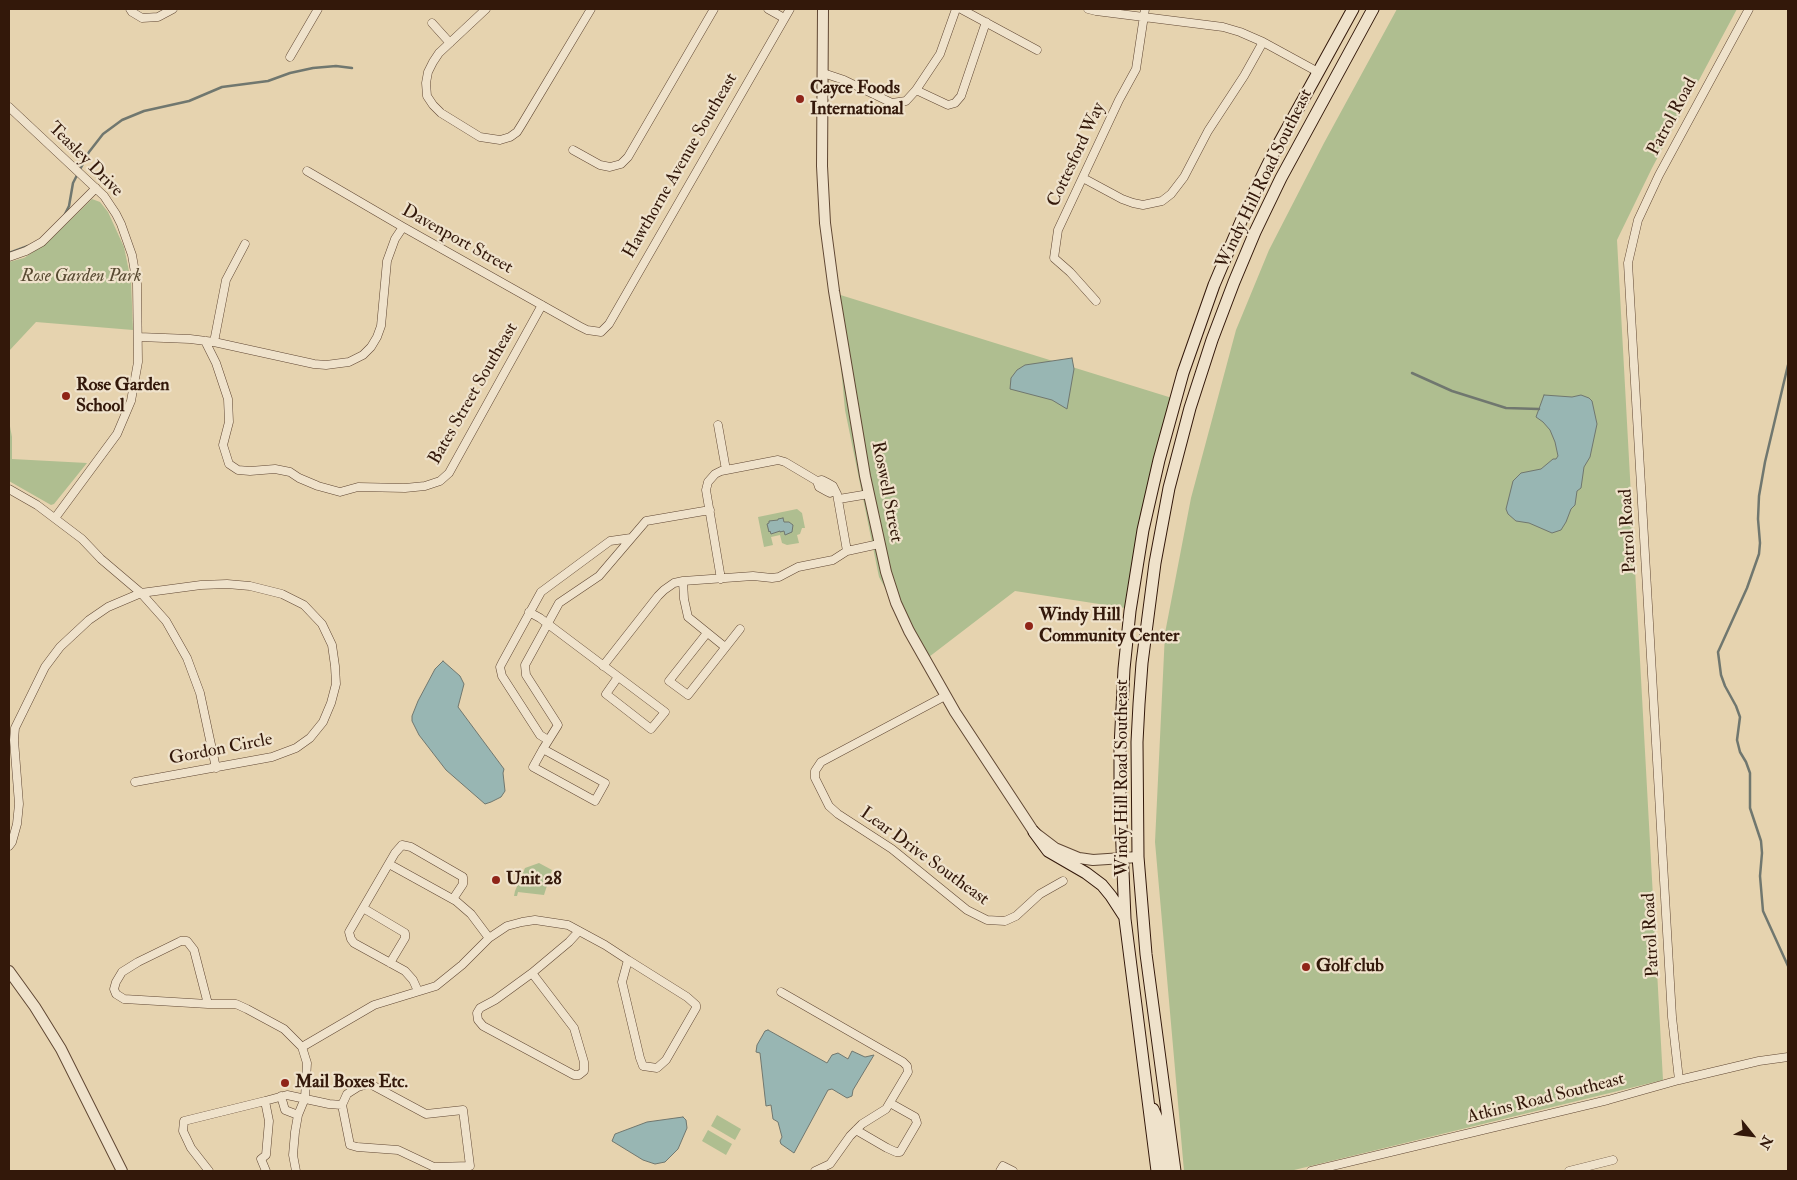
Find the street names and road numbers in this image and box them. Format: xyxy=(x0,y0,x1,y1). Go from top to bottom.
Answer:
street label: Hawthorne Avenue Southeast xyxy=(619,70,743,262)
street label: Patrol Road xyxy=(1644,75,1702,159)
street label: Windy Hill Road Southeast xyxy=(1212,86,1318,272)
street label: Cottesford Way xyxy=(1043,99,1111,211)
street label: Teasley Drive xyxy=(43,118,127,202)
street label: Davenport Street xyxy=(398,201,516,279)
street label: Bates Street Southeast xyxy=(425,319,523,469)
street label: Roswell Street xyxy=(866,440,906,544)
street label: Patrol Road xyxy=(1616,488,1642,574)
street label: Windy Hill Road Southeast xyxy=(1112,679,1134,877)
street label: Gordon Circle xyxy=(168,729,274,771)
street label: Lear Drive Southeast xyxy=(856,803,992,911)
street label: Patrol Road xyxy=(1639,892,1665,978)
street label: Atkins Road Southeast xyxy=(1465,1069,1627,1129)

